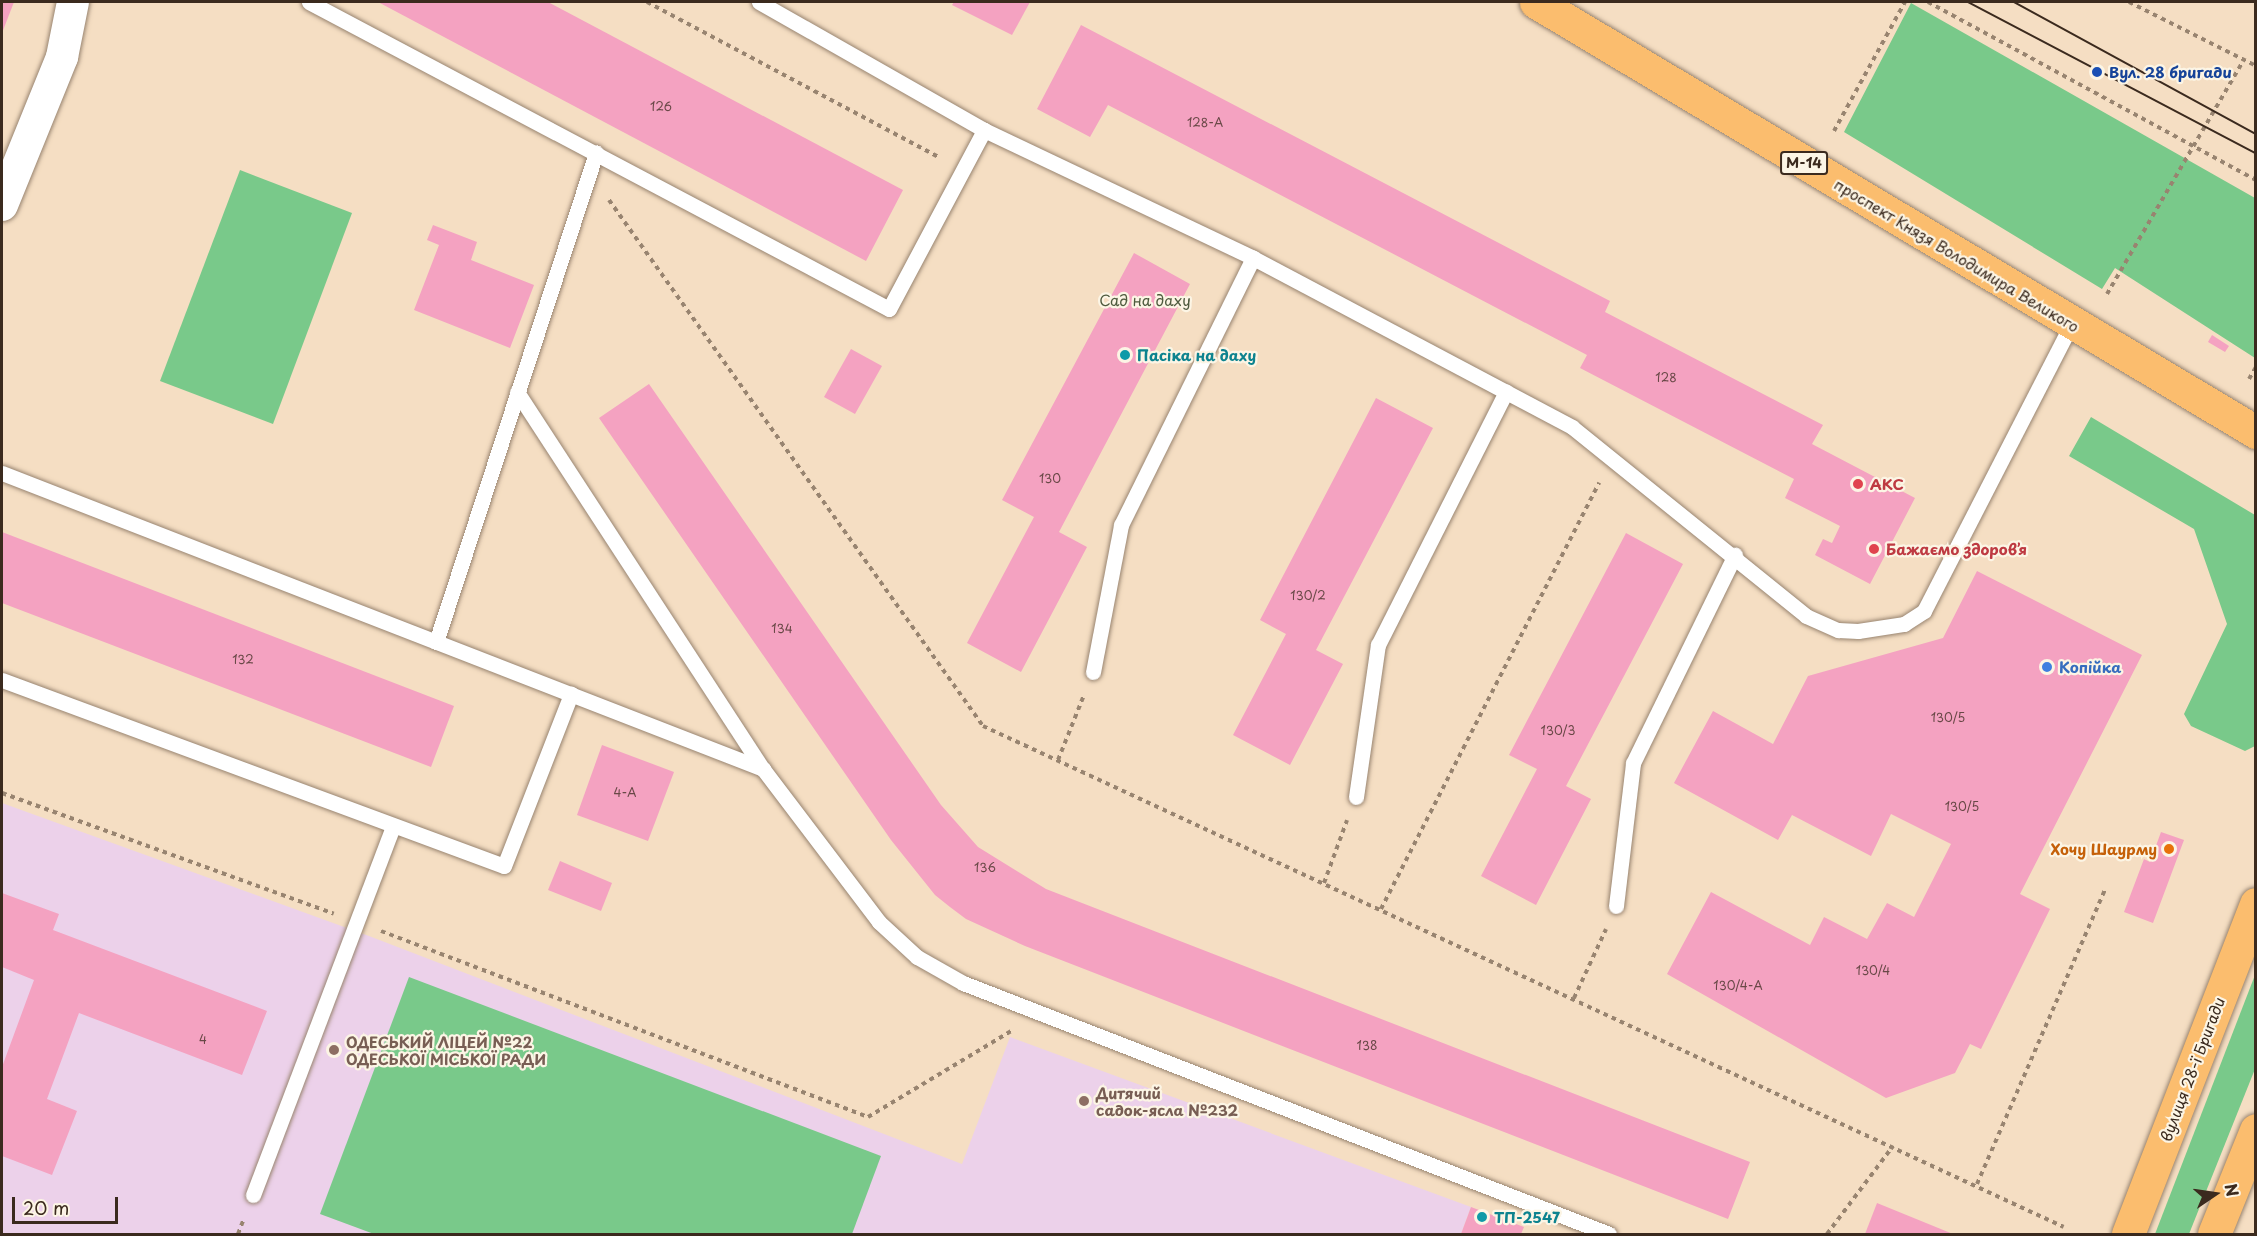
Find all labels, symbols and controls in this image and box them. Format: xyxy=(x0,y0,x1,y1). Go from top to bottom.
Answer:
place label: Вул. 28 бригади xyxy=(2109,63,2233,81)
marker: Вул. 28 бригади xyxy=(2090,65,2104,79)
house number: 126 xyxy=(650,100,672,114)
house number: 128-А xyxy=(1187,116,1223,130)
road number: М-14 xyxy=(1780,152,1828,174)
street label: проспект Князя Володимира Великого xyxy=(1831,174,2083,336)
park label: Сад на даху xyxy=(1099,291,1191,309)
place label: Пасіка на даху xyxy=(1137,346,1257,364)
marker: Пасіка на даху xyxy=(1118,348,1132,362)
house number: 128 xyxy=(1655,371,1677,385)
house number: 130 xyxy=(1039,472,1061,486)
place label: АКС xyxy=(1870,475,1904,493)
marker: АКС xyxy=(1851,477,1865,491)
place label: Бажаємо здоровʼя xyxy=(1886,540,2028,558)
marker: Бажаємо здоровʼя xyxy=(1867,542,1881,556)
house number: 130/2 xyxy=(1290,589,1326,603)
house number: 134 xyxy=(771,622,793,636)
house number: 132 xyxy=(232,653,254,667)
place label: Копійка xyxy=(2059,658,2121,676)
marker: Копійка xyxy=(2040,660,2054,674)
house number: 130/5 xyxy=(1931,711,1965,725)
house number: 130/3 xyxy=(1541,724,1575,738)
house number: 4-А xyxy=(614,786,636,800)
house number: 130/5 xyxy=(1945,800,1979,814)
place label: Хочу Шаурму xyxy=(2051,840,2157,858)
marker: Хочу Шаурму xyxy=(2162,842,2176,856)
house number: 136 xyxy=(974,861,996,875)
house number: 130/4 xyxy=(1856,964,1890,978)
house number: 130/4-А xyxy=(1713,979,1763,993)
street label: вулиця 28-ї Бригади xyxy=(2156,994,2228,1144)
place label: ОДЕСЬКИЙ ЛІЦЕЙ №22 ОДЕСЬКОЇ МІСЬКОЇ РАДИ xyxy=(346,1032,547,1067)
house number: 4 xyxy=(199,1033,207,1047)
house number: 138 xyxy=(1357,1039,1377,1053)
marker: ОДЕСЬКИЙ ЛІЦЕЙ №22 ОДЕСЬКОЇ МІСЬКОЇ РАДИ xyxy=(327,1043,341,1057)
place label: Дитячий садок-ясла №232 xyxy=(1096,1083,1239,1118)
marker: Дитячий садок-ясла №232 xyxy=(1077,1094,1091,1108)
north arrow xyxy=(2185,1164,2245,1224)
text: N xyxy=(2219,1181,2246,1199)
scale bar xyxy=(15,1185,122,1223)
text: 20 m xyxy=(23,1194,69,1221)
place label: ТП-2547 xyxy=(1494,1208,1560,1226)
marker: ТП-2547 xyxy=(1475,1210,1489,1224)

